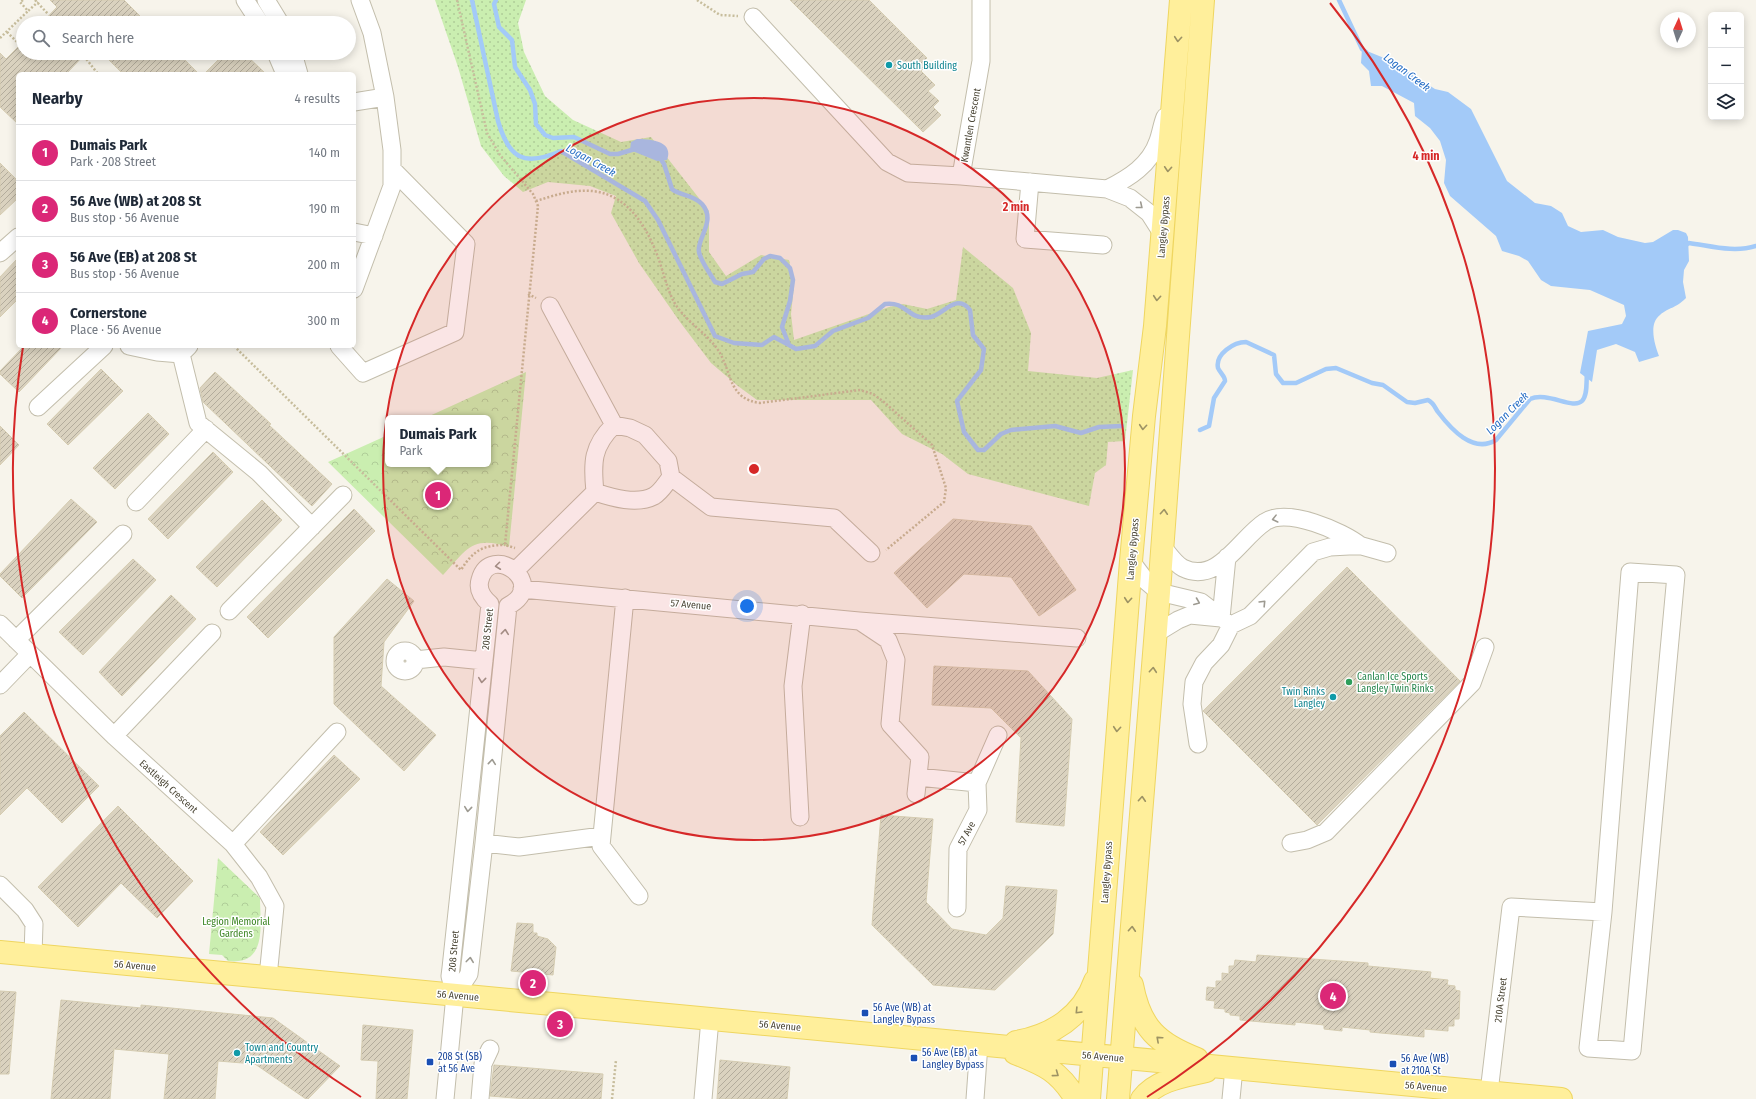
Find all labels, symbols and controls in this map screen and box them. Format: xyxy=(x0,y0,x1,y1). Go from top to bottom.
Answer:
north arrow xyxy=(1660,12,1696,48)
map controls xyxy=(1708,12,1744,120)
button: + xyxy=(1708,12,1744,48)
search box xyxy=(16,16,356,60)
icon: search xyxy=(30,27,52,49)
text: Search here xyxy=(62,29,134,47)
one-way arrow xyxy=(1173,36,1182,42)
button: − xyxy=(1708,48,1744,84)
water label: Logan Creek xyxy=(1381,51,1433,94)
marker: South Building xyxy=(884,60,894,70)
place label: South Building xyxy=(897,60,957,72)
button: layers xyxy=(1708,84,1744,120)
street label: Kwantlen Crescent xyxy=(959,86,984,163)
text: Nearby xyxy=(32,88,83,109)
text: 4 results xyxy=(294,91,340,106)
text: Dumais Park xyxy=(70,136,147,154)
water label: Logan Creek xyxy=(564,141,618,180)
text: 1 xyxy=(42,145,48,160)
text: 140 m xyxy=(309,145,340,160)
text: 4 min xyxy=(1412,149,1440,163)
text: Park · 208 Street xyxy=(70,154,156,169)
one-way arrow xyxy=(1163,165,1172,172)
text: 56 Ave (WB) at 208 St xyxy=(70,192,201,210)
street label: Langley Bypass xyxy=(1155,196,1173,258)
text: 2 min xyxy=(1002,200,1029,214)
text: 2 xyxy=(42,201,48,216)
text: 190 m xyxy=(309,201,340,216)
one-way arrow xyxy=(1135,201,1142,208)
text: Bus stop · 56 Avenue xyxy=(70,210,179,225)
text: 56 Ave (EB) at 208 St xyxy=(70,248,197,266)
text: 3 xyxy=(42,257,48,272)
text: 200 m xyxy=(308,257,340,272)
text: Bus stop · 56 Avenue xyxy=(70,266,179,281)
one-way arrow xyxy=(1153,295,1162,301)
text: Cornerstone xyxy=(70,304,147,322)
text: 4 xyxy=(42,313,48,328)
text: 300 m xyxy=(308,313,340,328)
text: Place · 56 Avenue xyxy=(70,322,162,337)
water label: Logan Creek xyxy=(1483,389,1532,437)
popup xyxy=(385,415,491,467)
one-way arrow xyxy=(1139,424,1148,430)
text: Dumais Park xyxy=(399,425,477,443)
text: Park xyxy=(399,443,422,458)
centre of rings xyxy=(747,462,761,476)
pin: 1 xyxy=(425,480,451,510)
one-way arrow xyxy=(1160,509,1169,515)
one-way arrow xyxy=(1272,514,1278,522)
street label: Langley Bypass xyxy=(1124,518,1142,580)
one-way arrow xyxy=(495,561,501,570)
your location xyxy=(737,596,757,616)
street label: 57 Avenue xyxy=(670,597,712,613)
one-way arrow xyxy=(1124,597,1133,603)
one-way arrow xyxy=(1193,597,1200,605)
one-way arrow xyxy=(1258,600,1265,608)
street label: 208 Street xyxy=(480,607,496,650)
one-way arrow xyxy=(500,629,509,635)
one-way arrow xyxy=(1148,666,1157,673)
place label: Canlan Ice Sports Langley Twin Rinks xyxy=(1357,671,1434,695)
one-way arrow xyxy=(478,677,487,683)
marker: Canlan Ice Sports Langley Twin Rinks xyxy=(1344,677,1354,687)
place label: Twin Rinks Langley xyxy=(1282,686,1326,710)
marker: Twin Rinks Langley xyxy=(1328,692,1338,702)
one-way arrow xyxy=(1113,726,1122,732)
street label: Eastleigh Crescent xyxy=(137,757,200,816)
one-way arrow xyxy=(488,759,497,765)
one-way arrow xyxy=(1138,796,1147,802)
one-way arrow xyxy=(464,806,473,812)
street label: 57 Ave xyxy=(956,819,978,847)
street label: Langley Bypass xyxy=(1099,841,1115,903)
park label: Legion Memorial Gardens xyxy=(202,916,270,940)
one-way arrow xyxy=(1128,926,1137,932)
street label: 208 Street xyxy=(446,929,462,972)
one-way arrow xyxy=(466,957,475,963)
street label: 56 Avenue xyxy=(113,958,156,974)
pin: 2 xyxy=(520,968,546,998)
street label: 210A Street xyxy=(1492,976,1510,1023)
pin: 4 xyxy=(1320,981,1346,1011)
street label: 56 Avenue xyxy=(436,988,479,1004)
place label: 56 Ave (WB) at Langley Bypass xyxy=(873,1001,935,1026)
one-way arrow xyxy=(1075,1006,1082,1014)
marker: 56 Ave (WB) at Langley Bypass xyxy=(860,1008,870,1018)
pin: 3 xyxy=(547,1009,573,1039)
street label: 56 Avenue xyxy=(758,1018,801,1034)
one-way arrow xyxy=(1156,1036,1164,1044)
place label: Town and Country Apartments xyxy=(245,1042,319,1066)
place label: 56 Ave (EB) at Langley Bypass xyxy=(922,1046,984,1071)
marker: Town and Country Apartments xyxy=(232,1048,242,1058)
street label: 56 Avenue xyxy=(1081,1049,1124,1065)
place label: 208 St (SB) at 56 Ave xyxy=(438,1050,482,1075)
place label: 56 Ave (WB) at 210A St xyxy=(1401,1052,1449,1077)
marker: 56 Ave (EB) at Langley Bypass xyxy=(909,1053,919,1063)
marker: 208 St (SB) at 56 Ave xyxy=(425,1057,435,1067)
marker: 56 Ave (WB) at 210A St xyxy=(1388,1059,1398,1069)
one-way arrow xyxy=(1051,1069,1058,1076)
street label: 56 Avenue xyxy=(1404,1079,1447,1095)

